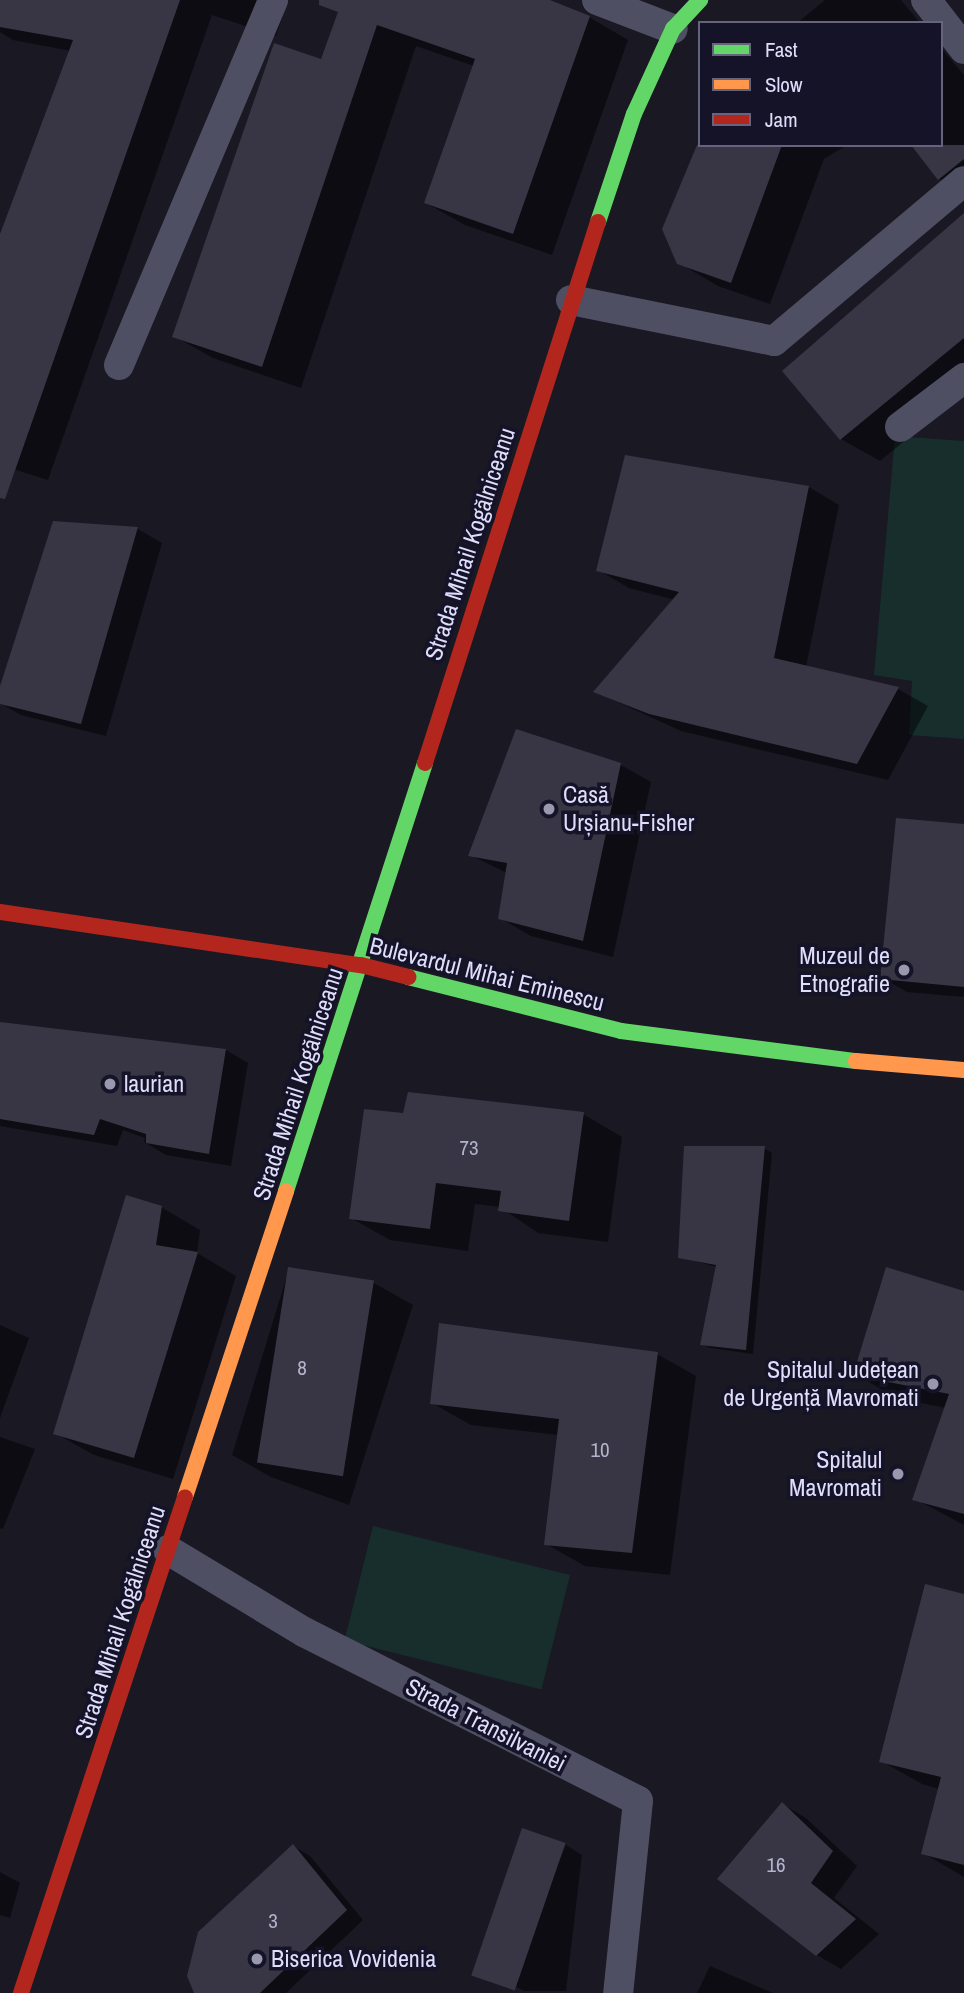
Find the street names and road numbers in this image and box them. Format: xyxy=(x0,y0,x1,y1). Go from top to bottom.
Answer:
street label: Strada Mihail Kogălniceanu xyxy=(419,424,521,664)
street label: Bulevardul Mihai Eminescu xyxy=(367,931,607,1017)
street label: Strada Mihail Kogălniceanu xyxy=(247,964,349,1204)
street label: Strada Mihail Kogălniceanu xyxy=(69,1502,171,1742)
street label: Strada Transilvaniei xyxy=(401,1672,571,1778)

